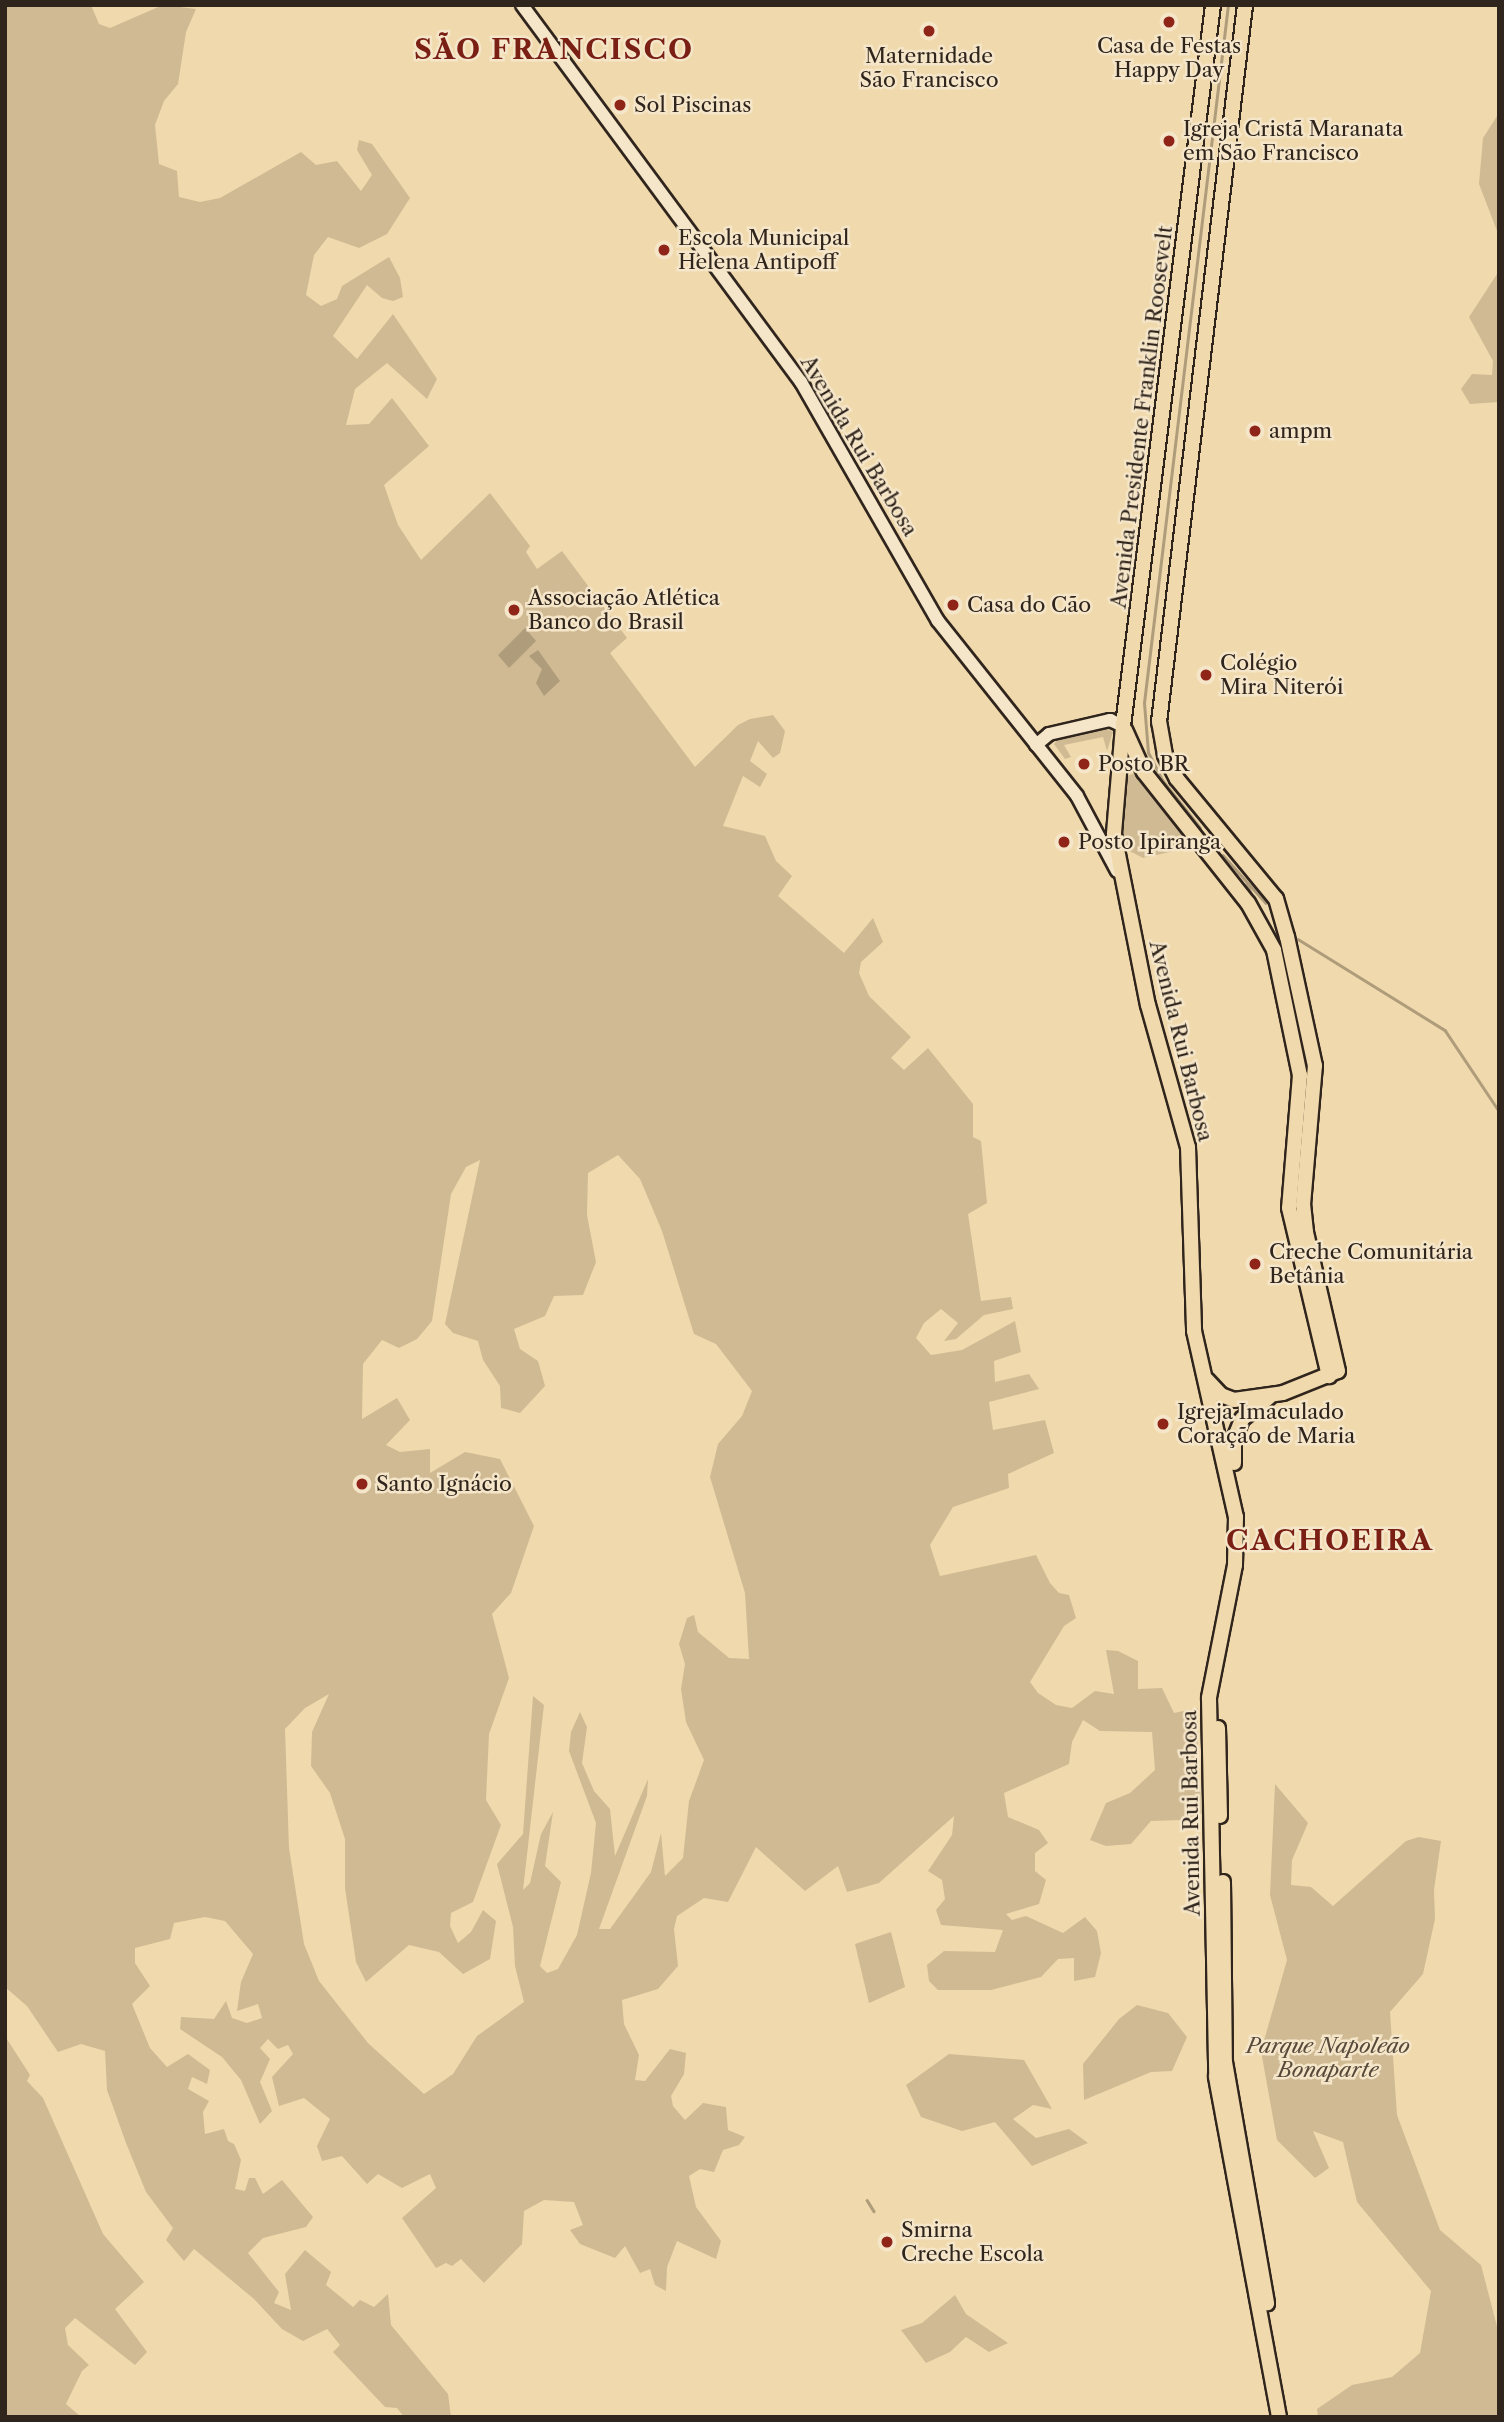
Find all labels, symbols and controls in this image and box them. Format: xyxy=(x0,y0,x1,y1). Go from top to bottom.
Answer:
marker: Casa de Festas Happy Day xyxy=(1161,14,1177,30)
marker: Maternidade São Francisco xyxy=(919,21,939,41)
district label: SÃO FRANCISCO xyxy=(416,32,692,66)
place label: Casa de Festas Happy Day xyxy=(1097,33,1241,83)
place label: Maternidade São Francisco xyxy=(859,43,999,93)
place label: Sol Piscinas xyxy=(634,92,751,118)
marker: Sol Piscinas xyxy=(612,97,628,113)
place label: Igreja Cristã Maranata em São Francisco xyxy=(1183,116,1404,166)
marker: Igreja Cristã Maranata em São Francisco xyxy=(1161,133,1177,149)
street label: Avenida Presidente Franklin Roosevelt xyxy=(1106,224,1178,610)
place label: Escola Municipal Helena Antipoff xyxy=(678,225,849,275)
marker: Escola Municipal Helena Antipoff xyxy=(656,242,672,258)
street label: Avenida Rui Barbosa xyxy=(795,351,923,541)
place label: ampm xyxy=(1269,418,1332,444)
marker: ampm xyxy=(1247,423,1263,439)
place label: Associação Atlética Banco do Brasil xyxy=(528,585,721,635)
place label: Casa do Cão xyxy=(967,592,1091,618)
marker: Casa do Cão xyxy=(945,597,961,613)
marker: Associação Atlética Banco do Brasil xyxy=(506,602,522,618)
place label: Colégio Mira Niterói xyxy=(1220,650,1344,700)
marker: Colégio Mira Niterói xyxy=(1198,667,1214,683)
place label: Posto BR xyxy=(1098,751,1189,777)
marker: Posto BR xyxy=(1076,756,1092,772)
place label: Posto Ipiranga xyxy=(1078,829,1221,855)
marker: Posto Ipiranga xyxy=(1056,834,1072,850)
street label: Avenida Rui Barbosa xyxy=(1144,938,1218,1144)
place label: Creche Comunitária Betânia xyxy=(1269,1239,1473,1289)
marker: Creche Comunitária Betânia xyxy=(1247,1256,1263,1272)
place label: Igreja Imaculado Coração de Maria xyxy=(1177,1399,1355,1449)
marker: Igreja Imaculado Coração de Maria xyxy=(1155,1416,1171,1432)
place label: Santo Ignácio xyxy=(376,1471,512,1497)
marker: Santo Ignácio xyxy=(354,1476,370,1492)
district label: CACHOEIRA xyxy=(1227,1523,1433,1557)
street label: Avenida Rui Barbosa xyxy=(1177,1710,1205,1916)
park label: Parque Napoleão Bonaparte xyxy=(1246,2033,1410,2083)
place label: Smirna Creche Escola xyxy=(901,2217,1044,2267)
marker: Smirna Creche Escola xyxy=(879,2234,895,2250)

